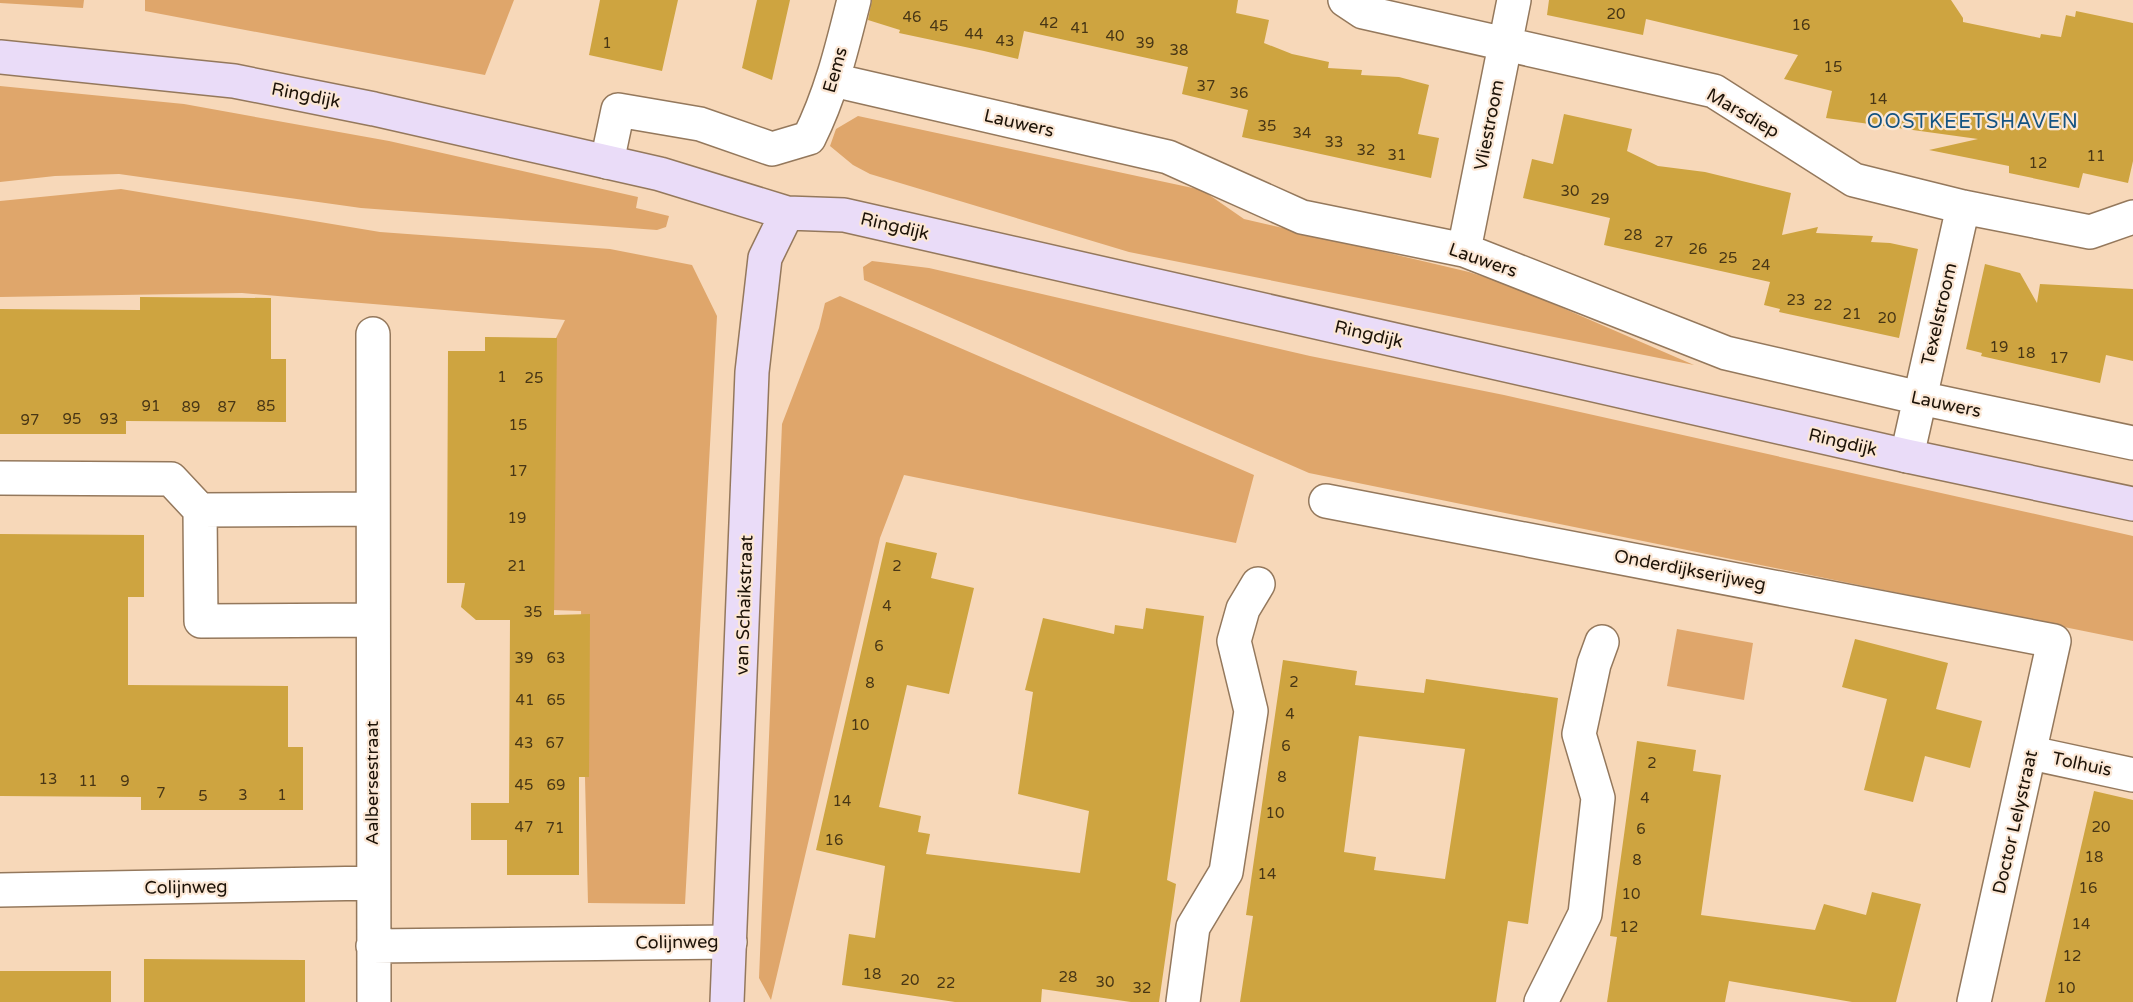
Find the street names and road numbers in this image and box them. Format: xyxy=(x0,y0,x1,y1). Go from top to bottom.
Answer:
street label: Eems xyxy=(818,45,852,95)
street label: Ringdijk xyxy=(270,78,343,112)
street label: Vliestroom xyxy=(1469,78,1509,172)
street label: Marsdiep xyxy=(1703,83,1783,143)
street label: Lauwers xyxy=(982,104,1056,142)
street label: Ringdijk xyxy=(858,207,932,245)
street label: Lauwers xyxy=(1446,238,1520,282)
street label: Texelstroom xyxy=(1917,261,1961,367)
street label: Ringdijk xyxy=(1332,315,1406,353)
street label: Lauwers xyxy=(1909,386,1983,422)
street label: Ringdijk xyxy=(1806,423,1880,461)
street label: van Schaikstraat xyxy=(731,534,757,676)
street label: Onderdijkserijweg xyxy=(1612,544,1768,596)
street label: Aalbersestraat xyxy=(361,721,383,845)
street label: Tolhuis xyxy=(2050,747,2114,781)
street label: Doctor Lelystraat xyxy=(1988,748,2042,896)
street label: Colijnweg xyxy=(144,875,228,899)
street label: Colijnweg xyxy=(635,930,719,954)

